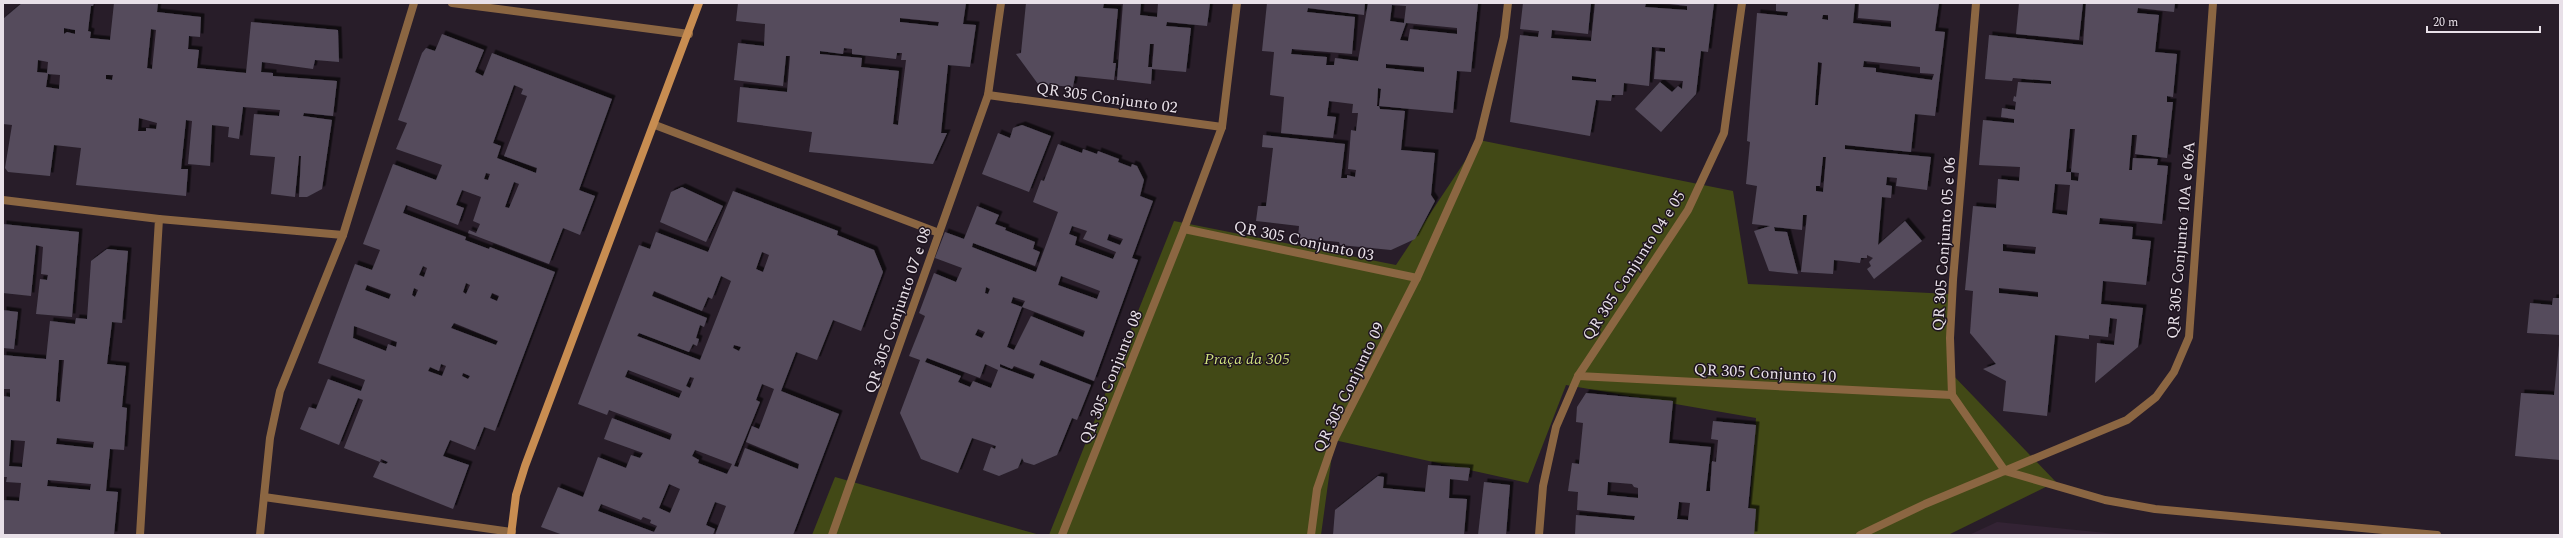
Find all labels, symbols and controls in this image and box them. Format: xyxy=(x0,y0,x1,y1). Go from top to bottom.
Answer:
scale bar xyxy=(2427,8,2540,34)
text: 20 m xyxy=(2433,13,2458,32)
street label: QR 305 Conjunto 02 xyxy=(1035,76,1179,120)
street label: QR 305 Conjunto 10A e 06A xyxy=(2160,140,2202,340)
street label: QR 305 Conjunto 05 e 06 xyxy=(1926,156,1962,332)
street label: QR 305 Conjunto 04 e 05 xyxy=(1576,186,1691,345)
street label: QR 305 Conjunto 03 xyxy=(1232,214,1376,268)
street label: QR 305 Conjunto 07 e 08 xyxy=(858,224,938,397)
street label: QR 305 Conjunto 08 xyxy=(1073,307,1149,448)
street label: QR 305 Conjunto 09 xyxy=(1307,318,1391,457)
park label: Praça da 305 xyxy=(1204,347,1290,371)
street label: QR 305 Conjunto 10 xyxy=(1693,357,1837,389)

